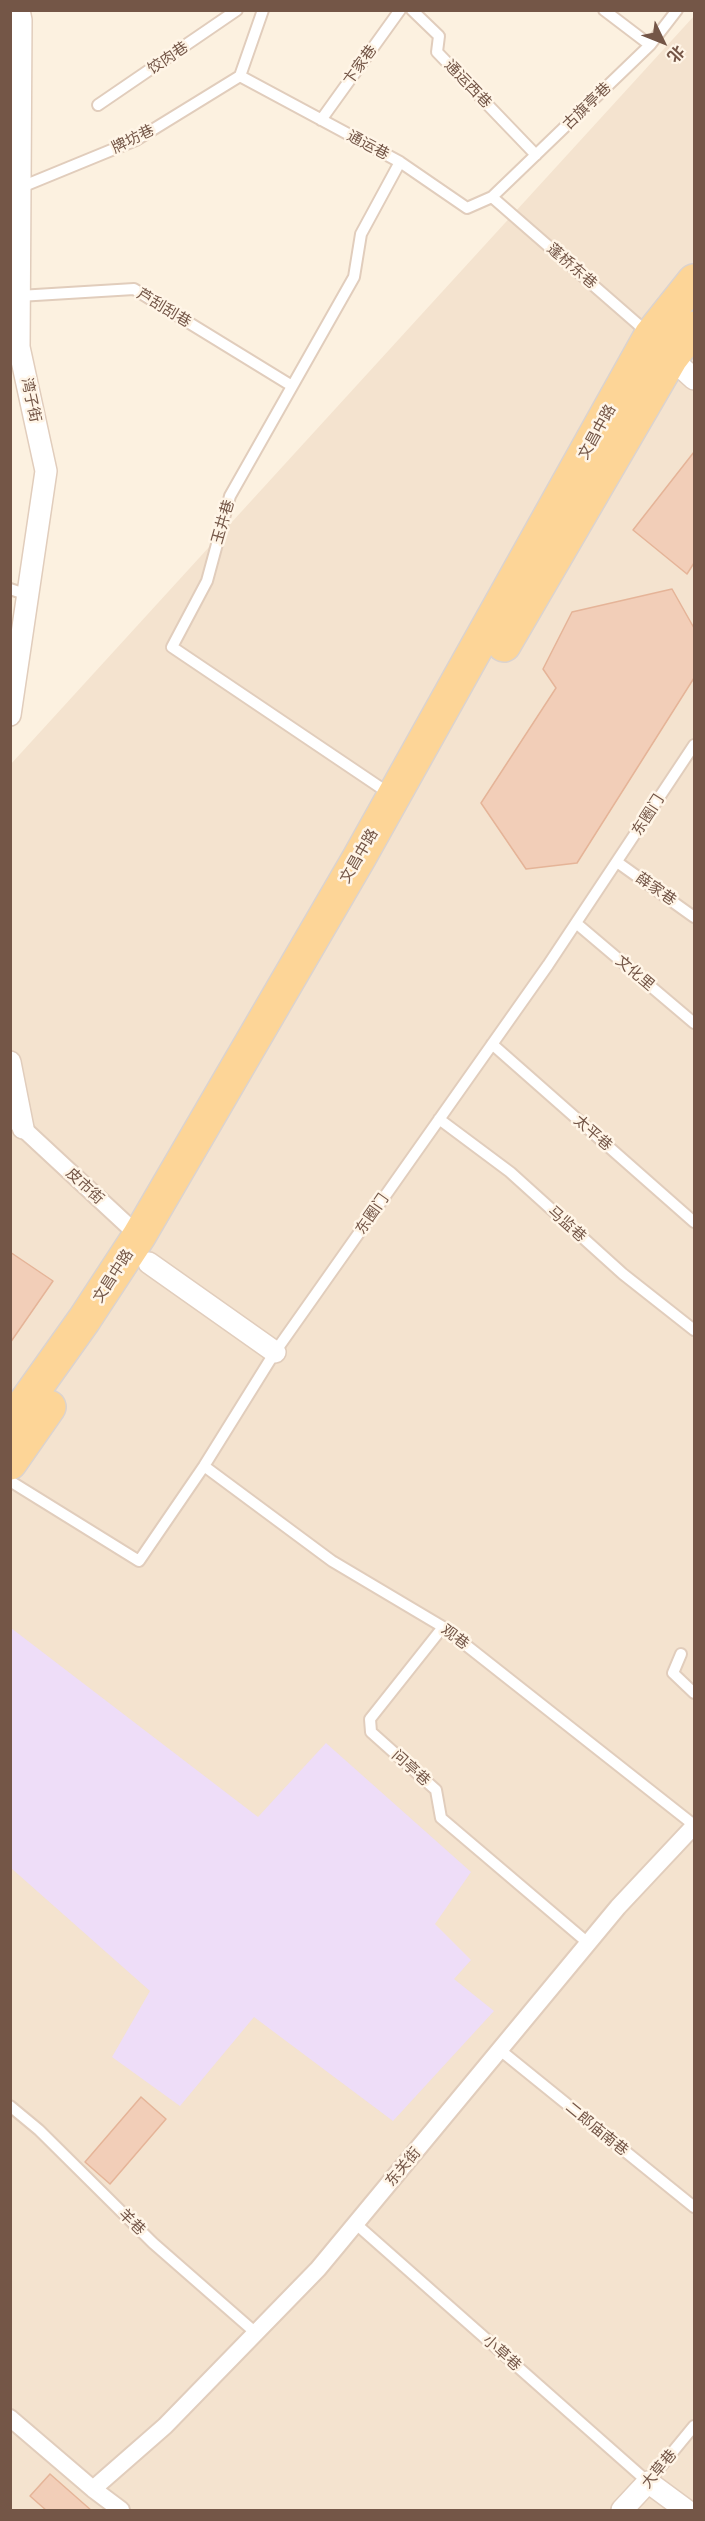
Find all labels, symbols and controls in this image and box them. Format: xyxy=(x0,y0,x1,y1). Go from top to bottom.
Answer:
north arrow xyxy=(633,12,693,72)
street label: 饺肉巷 xyxy=(144,38,192,78)
street label: 卞家巷 xyxy=(339,42,381,88)
text: 北 xyxy=(663,42,689,67)
street label: 通运西巷 xyxy=(441,56,495,112)
street label: 古旗亭巷 xyxy=(559,79,615,133)
street label: 牌坊巷 xyxy=(109,121,157,157)
street label: 通运巷 xyxy=(344,126,392,164)
street label: 蓬桥东巷 xyxy=(543,240,601,292)
street label: 芦刮刮巷 xyxy=(134,285,194,331)
street label: 湾子街 xyxy=(18,376,44,424)
street label: 文昌中路 xyxy=(575,401,619,463)
street label: 玉井巷 xyxy=(208,498,238,546)
street label: 东圈门 xyxy=(628,791,668,839)
street label: 文昌中路 xyxy=(336,826,382,886)
street label: 薛家巷 xyxy=(632,869,680,909)
street label: 文化里 xyxy=(612,952,658,994)
street label: 太平巷 xyxy=(570,1111,616,1155)
street label: 皮市街 xyxy=(62,1164,108,1208)
street label: 东圈门 xyxy=(352,1190,392,1238)
street label: 马监巷 xyxy=(544,1202,590,1246)
street label: 文昌中路 xyxy=(89,1246,137,1306)
street label: 观巷 xyxy=(438,1621,472,1653)
street label: 问亭巷 xyxy=(388,1746,434,1790)
street label: 二郎庙南巷 xyxy=(562,2098,632,2160)
street label: 东关街 xyxy=(382,2144,424,2190)
street label: 羊巷 xyxy=(115,2205,149,2239)
street label: 小草巷 xyxy=(479,2331,525,2375)
street label: 大草巷 xyxy=(638,2446,680,2492)

